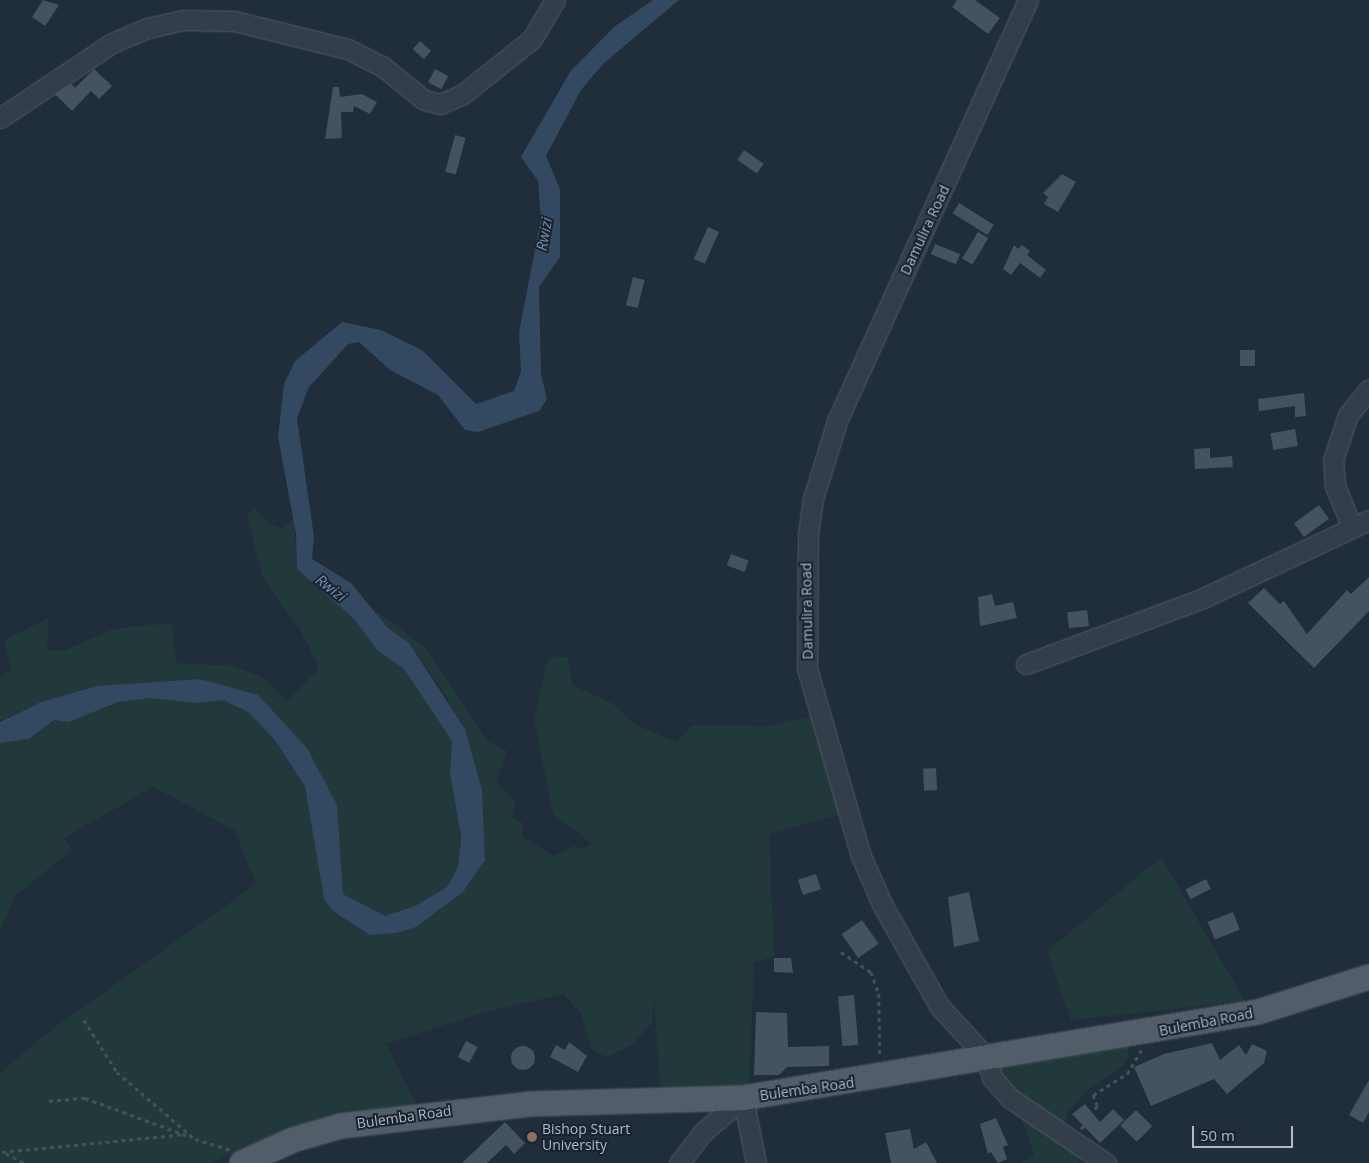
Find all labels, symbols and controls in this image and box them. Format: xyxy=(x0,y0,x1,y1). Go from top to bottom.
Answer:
street label: Damulira Road xyxy=(897,182,953,278)
water label: Rwizi xyxy=(532,216,556,252)
street label: Damulira Road xyxy=(798,562,816,660)
water label: Rwizi xyxy=(312,571,350,605)
street label: Bulemba Road xyxy=(1158,1005,1254,1039)
street label: Bulemba Road xyxy=(759,1074,855,1104)
street label: Bulemba Road xyxy=(356,1102,452,1132)
scale bar xyxy=(1194,1116,1295,1148)
place label: Bishop Stuart University xyxy=(542,1121,630,1154)
text: 50 m xyxy=(1200,1125,1235,1145)
marker: Bishop Stuart University xyxy=(526,1131,538,1143)

